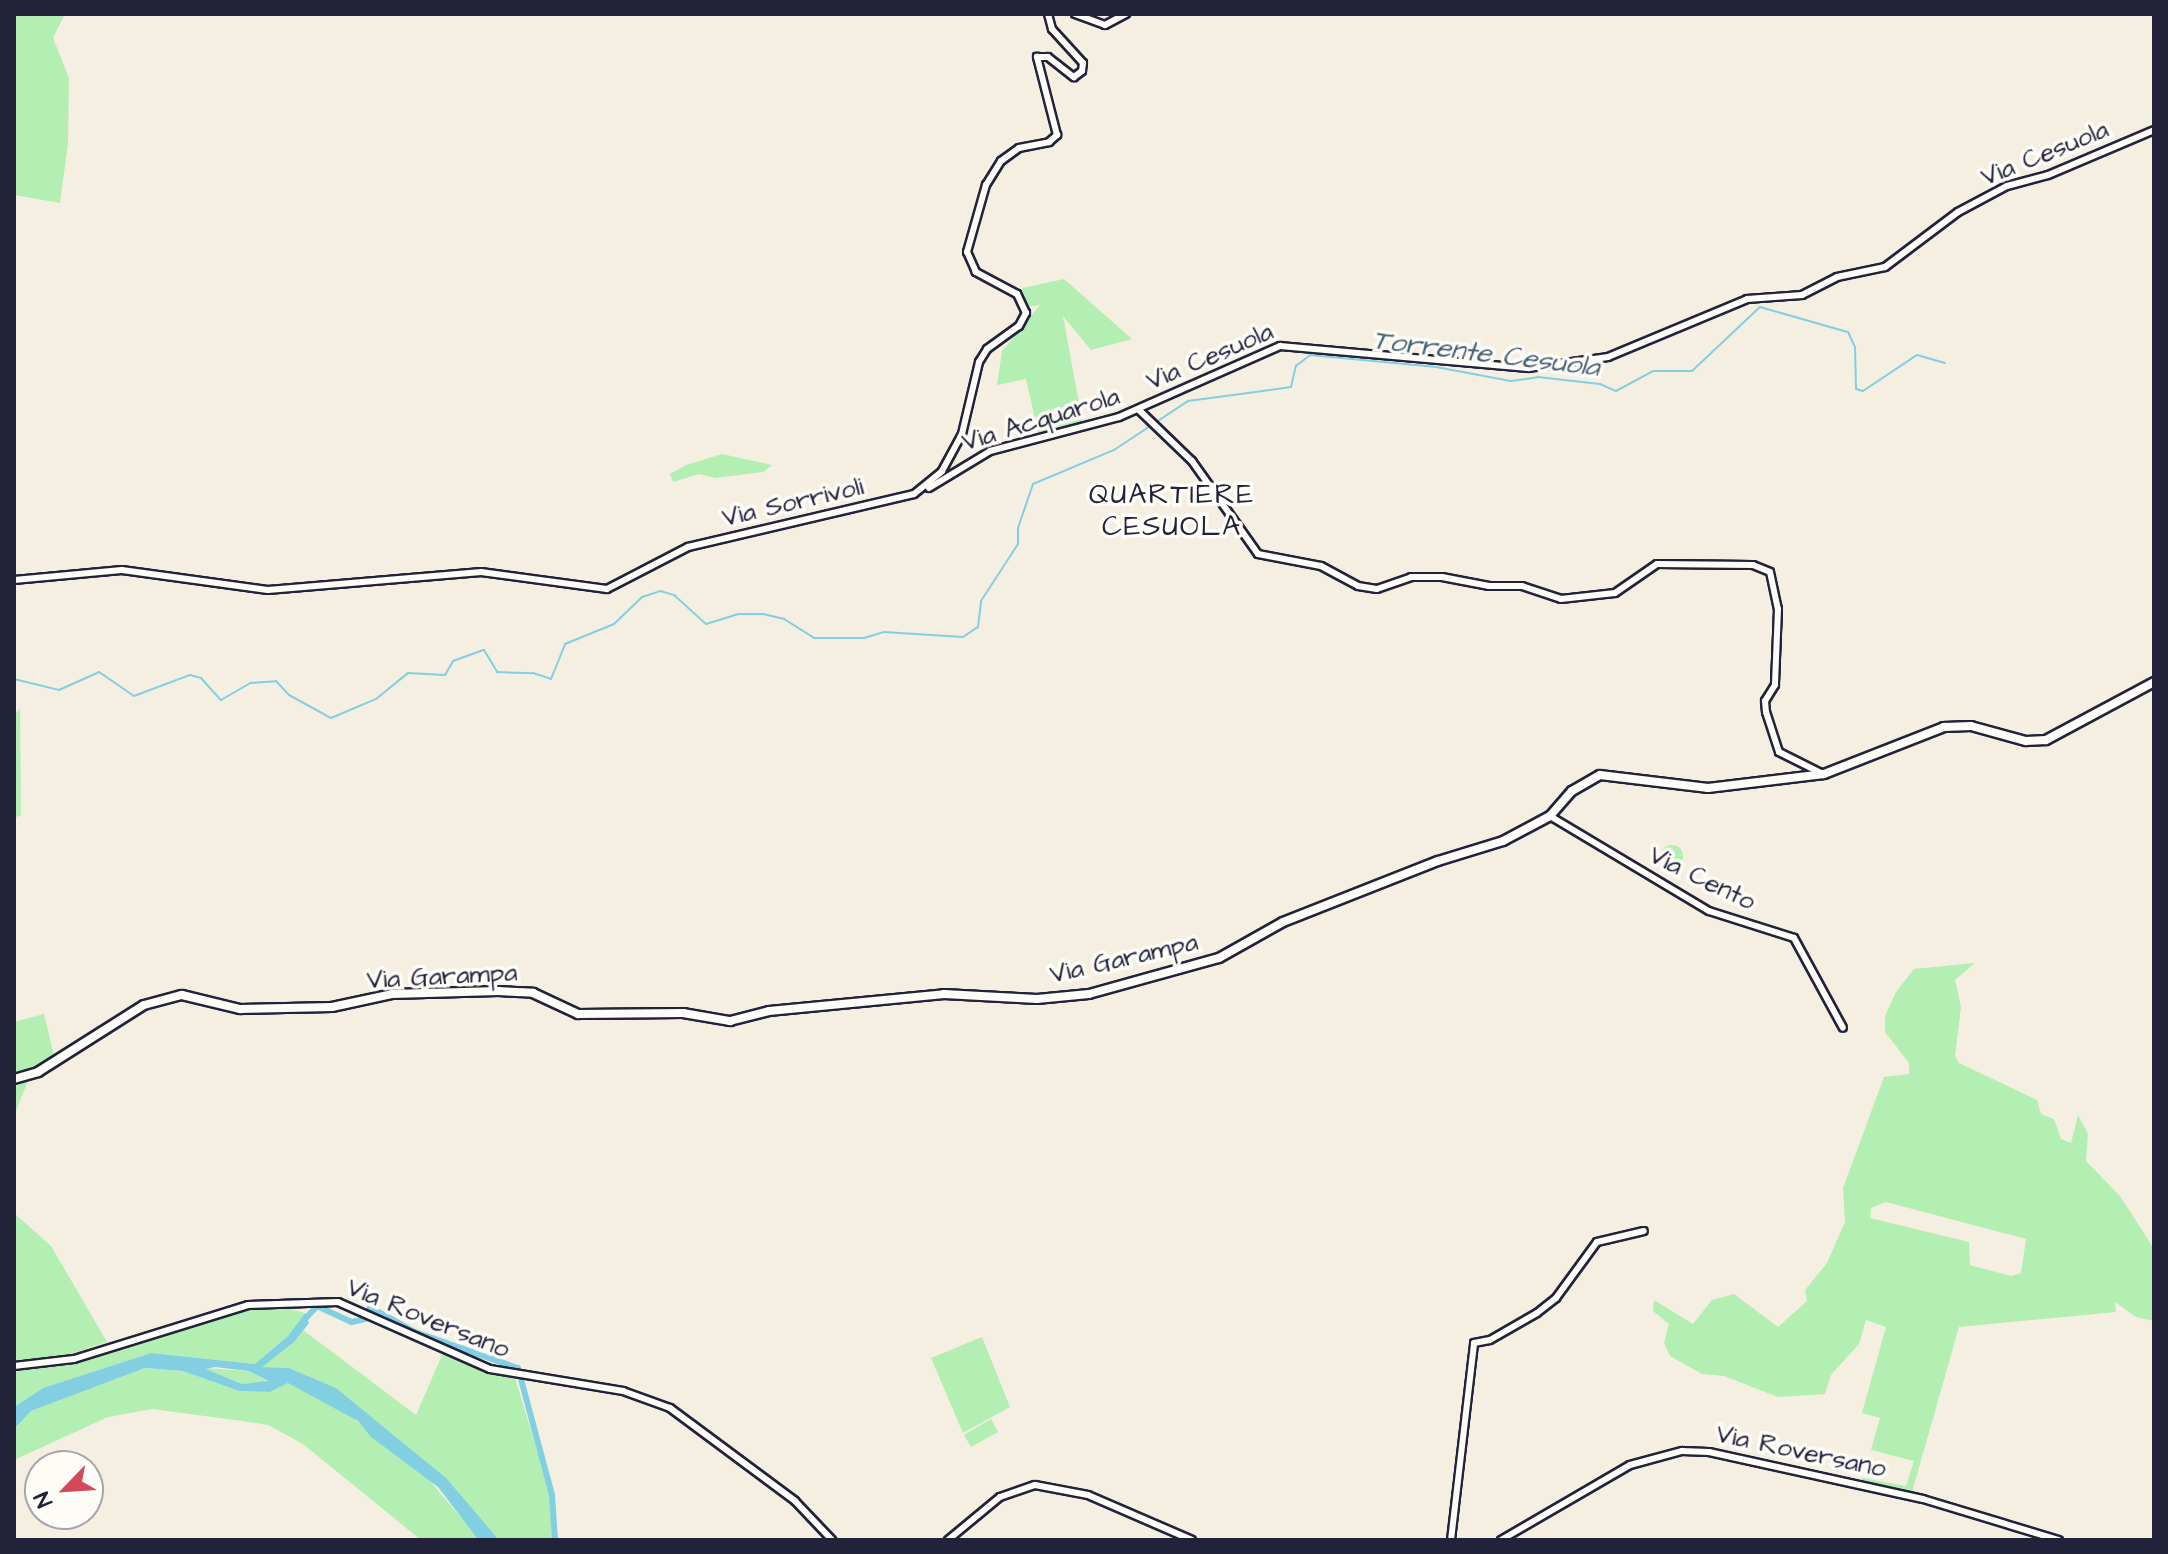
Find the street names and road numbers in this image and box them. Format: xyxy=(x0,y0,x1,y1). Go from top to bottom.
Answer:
street label: Via Cesuola xyxy=(1977,114,2113,194)
street label: Via Cesuola xyxy=(1142,316,1278,398)
street label: Via Acquarola xyxy=(958,381,1124,459)
street label: Via Sorrivoli xyxy=(719,472,867,534)
street label: Via Cento xyxy=(1644,840,1760,918)
street label: Via Garampa xyxy=(1047,927,1201,991)
street label: Via Garampa xyxy=(366,957,518,997)
street label: Via Roversano xyxy=(342,1272,514,1366)
street label: Via Roversano xyxy=(1713,1419,1889,1485)

